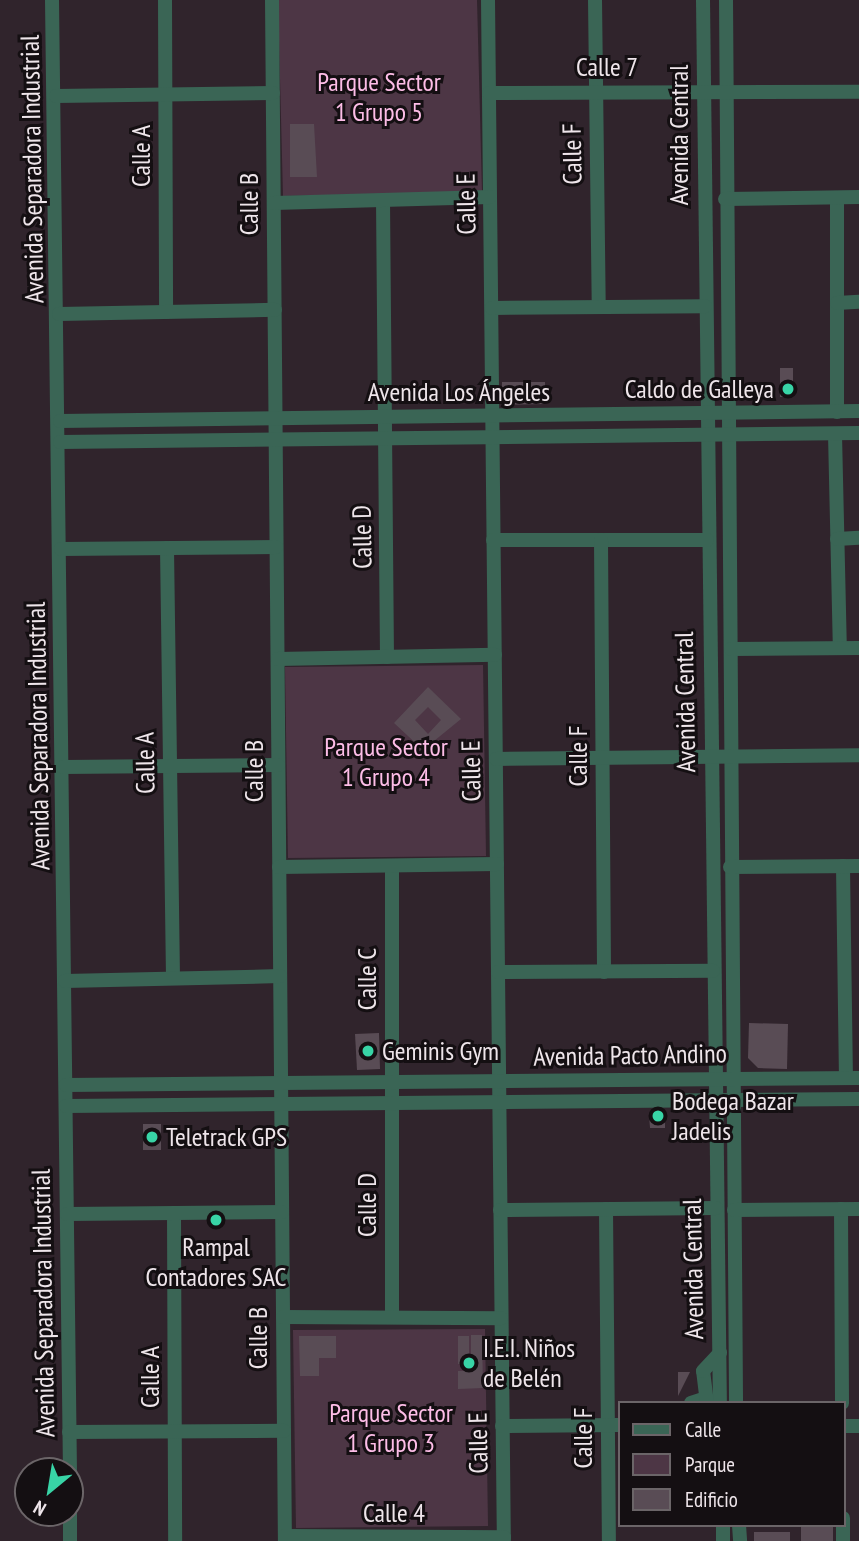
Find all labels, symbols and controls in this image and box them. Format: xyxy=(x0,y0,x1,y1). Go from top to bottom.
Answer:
street label: Avenida Separadora Industrial xyxy=(14,35,50,303)
street label: Calle 7 xyxy=(576,51,638,83)
street label: Avenida Central xyxy=(663,65,695,205)
park label: Parque Sector 1 Grupo 5 xyxy=(317,66,441,128)
street label: Calle F xyxy=(556,123,588,185)
street label: Calle A xyxy=(125,125,157,187)
street label: Calle B xyxy=(233,173,265,235)
street label: Calle E xyxy=(450,173,482,235)
place label: Caldo de Galleya xyxy=(625,373,774,405)
street label: Avenida Los Ángeles xyxy=(368,376,550,408)
marker: Caldo de Galleya xyxy=(780,381,796,397)
street label: Calle D xyxy=(346,505,378,569)
street label: Avenida Separadora Industrial xyxy=(20,602,56,870)
street label: Avenida Central xyxy=(668,631,702,773)
street label: Calle F xyxy=(562,725,594,787)
street label: Calle A xyxy=(129,731,161,795)
park label: Parque Sector 1 Grupo 4 xyxy=(324,731,448,792)
street label: Calle B xyxy=(238,740,270,802)
street label: Calle E xyxy=(455,740,487,802)
street label: Calle C xyxy=(351,948,383,1010)
place label: Geminis Gym xyxy=(382,1035,499,1067)
street label: Avenida Pacto Andino xyxy=(533,1038,727,1072)
marker: Geminis Gym xyxy=(360,1043,376,1059)
place label: Bodega Bazar Jadelis xyxy=(672,1085,794,1146)
marker: Bodega Bazar Jadelis xyxy=(650,1108,666,1124)
place label: Teletrack GPS xyxy=(166,1121,288,1153)
marker: Teletrack GPS xyxy=(144,1129,160,1145)
street label: Avenida Separadora Industrial xyxy=(25,1169,61,1437)
street label: Calle D xyxy=(351,1173,383,1237)
street label: Avenida Central xyxy=(676,1198,710,1340)
marker: Rampal Contadores SAC xyxy=(208,1212,224,1228)
place label: Rampal Contadores SAC xyxy=(146,1231,286,1292)
street label: Calle B xyxy=(242,1307,274,1369)
place label: I.E.I. Niños de Belén xyxy=(483,1332,577,1394)
street label: Calle A xyxy=(134,1346,166,1408)
marker: I.E.I. Niños de Belén xyxy=(461,1355,477,1371)
park label: Parque Sector 1 Grupo 3 xyxy=(329,1397,453,1458)
legend xyxy=(618,1401,845,1527)
street label: Calle F xyxy=(567,1407,599,1469)
street label: Calle E xyxy=(462,1412,494,1474)
text: Calle xyxy=(685,1416,721,1443)
text: Parque xyxy=(685,1451,735,1478)
north arrow xyxy=(14,1457,84,1527)
text: Edificio xyxy=(685,1486,738,1513)
text: N xyxy=(29,1495,50,1521)
street label: Calle 4 xyxy=(363,1497,425,1529)

